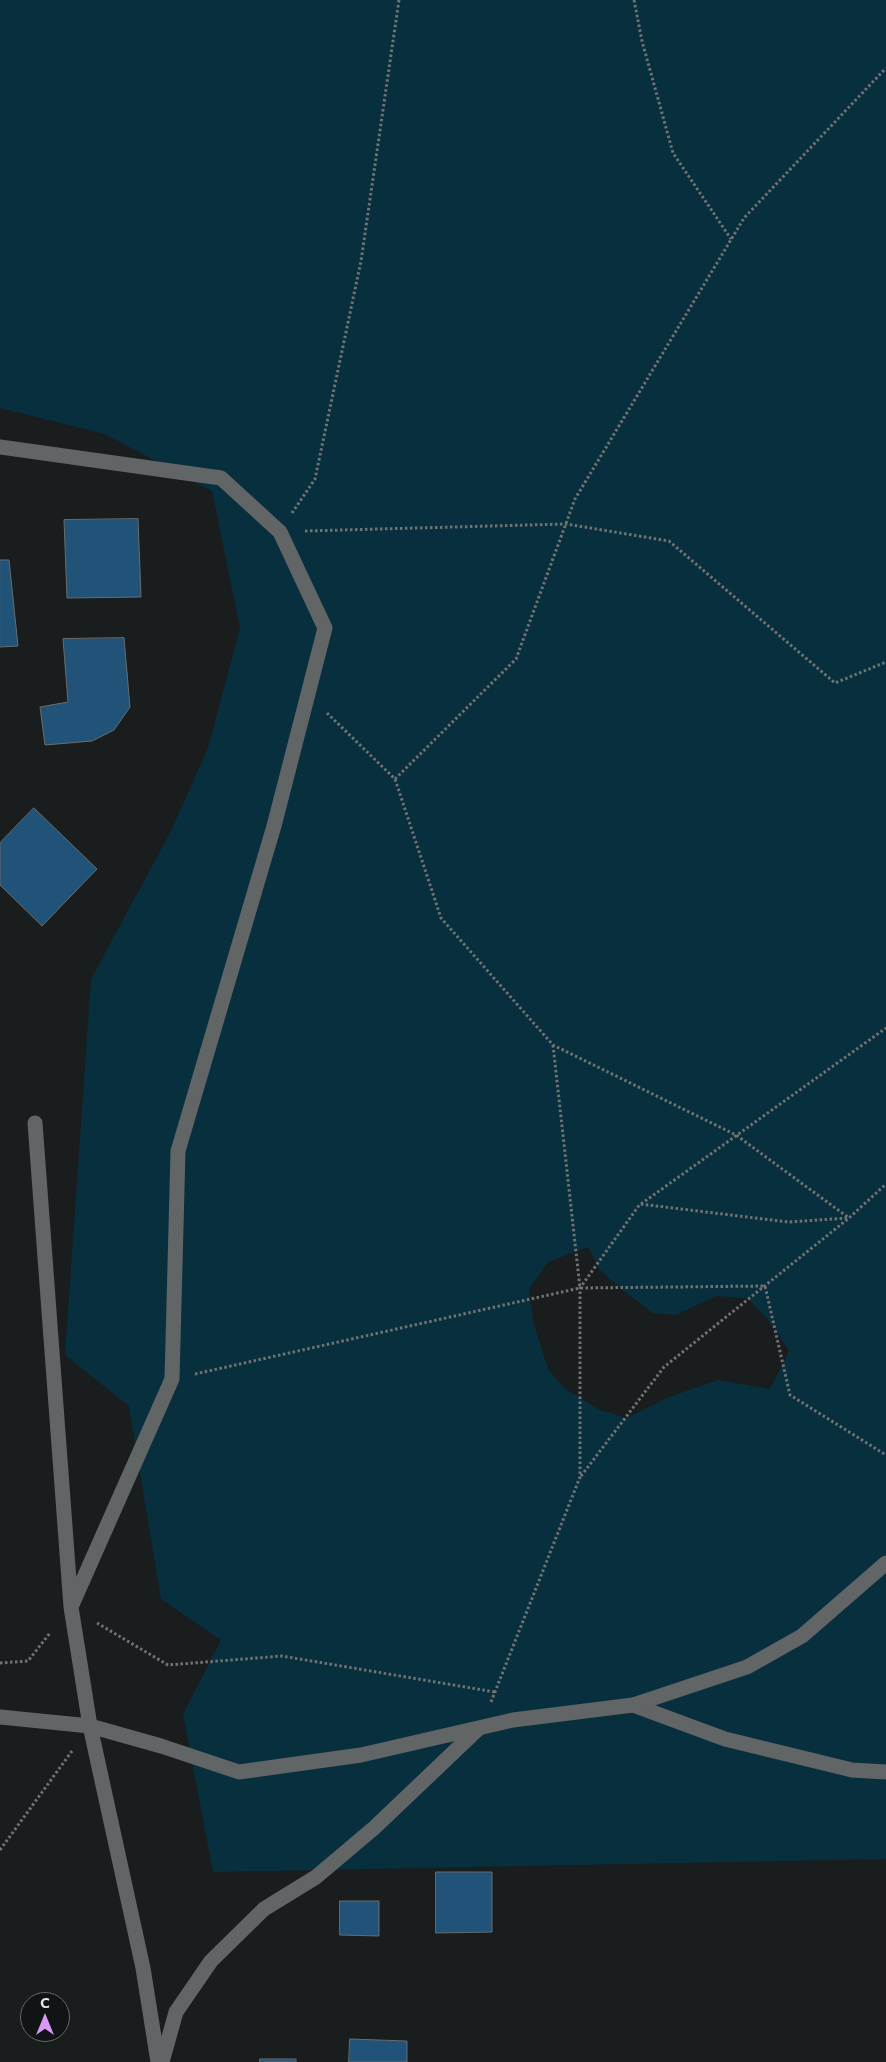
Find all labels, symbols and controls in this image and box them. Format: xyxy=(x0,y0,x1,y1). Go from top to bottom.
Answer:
north arrow xyxy=(20,1992,70,2042)
text: С xyxy=(40,1994,50,2011)

